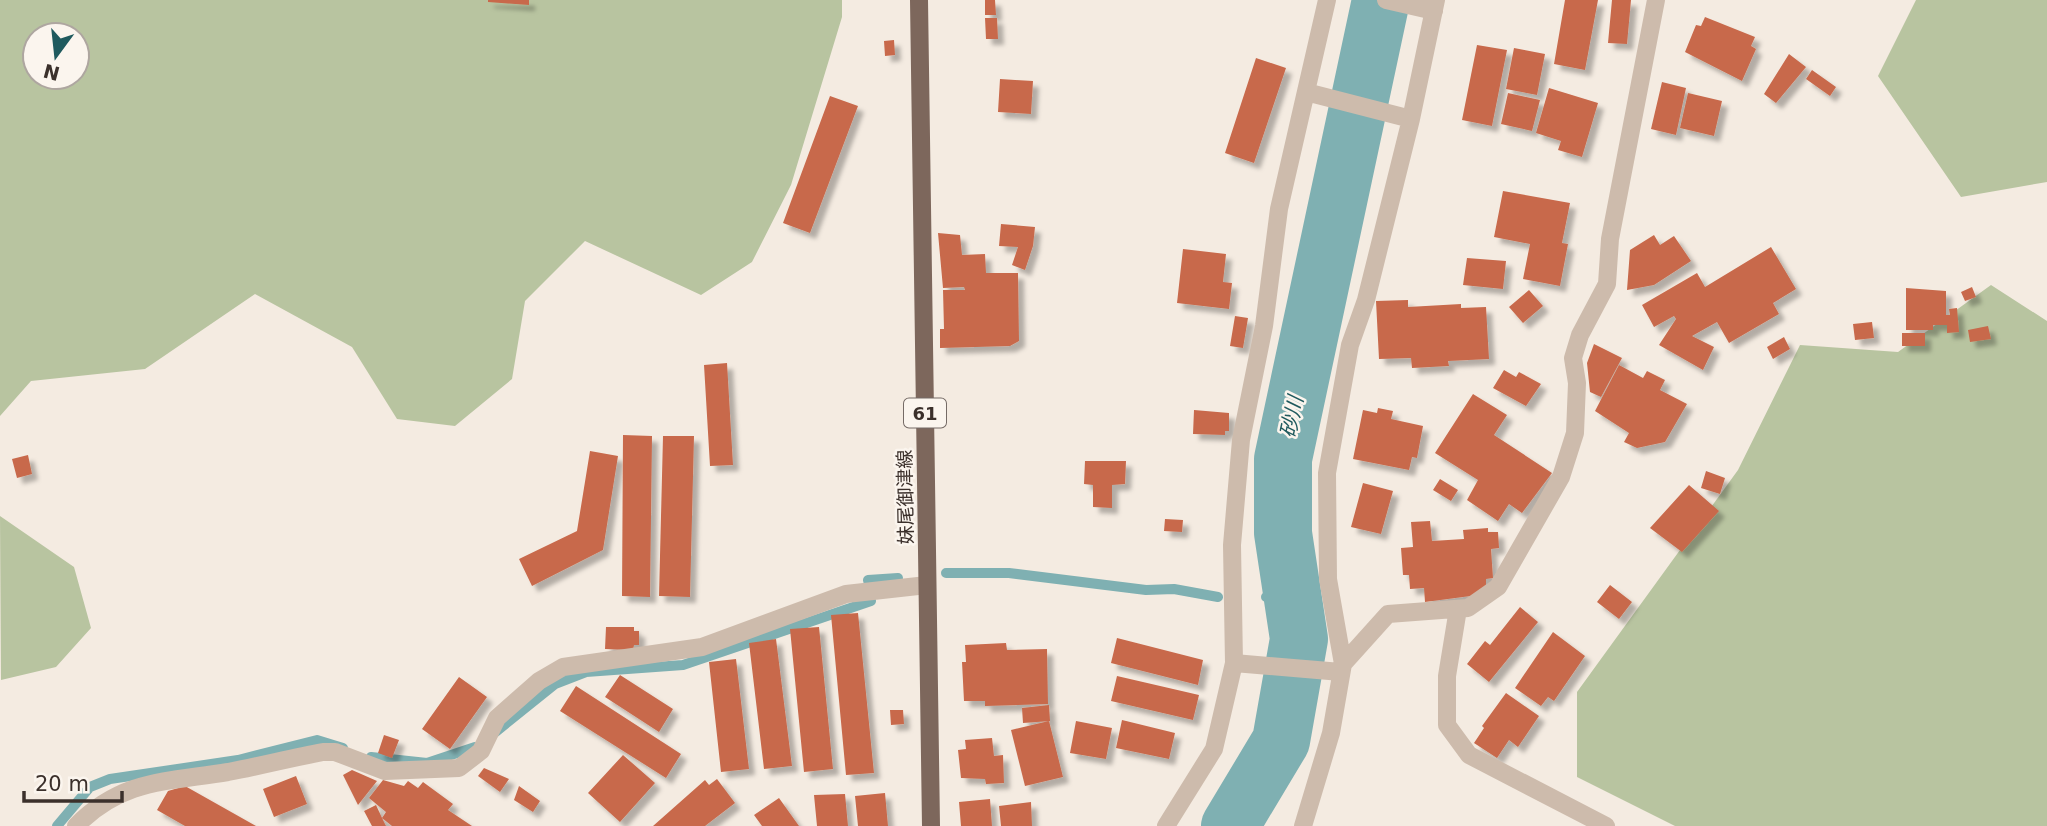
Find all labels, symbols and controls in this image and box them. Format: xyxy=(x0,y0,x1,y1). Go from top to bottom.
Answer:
north arrow xyxy=(21,21,91,91)
text: N xyxy=(41,60,62,85)
water label: 砂川 xyxy=(1276,392,1309,440)
road number: 61 xyxy=(904,398,946,428)
street label: 妹尾御津線 xyxy=(893,449,917,545)
scale bar xyxy=(24,760,122,804)
text: 20 m xyxy=(35,772,89,796)

